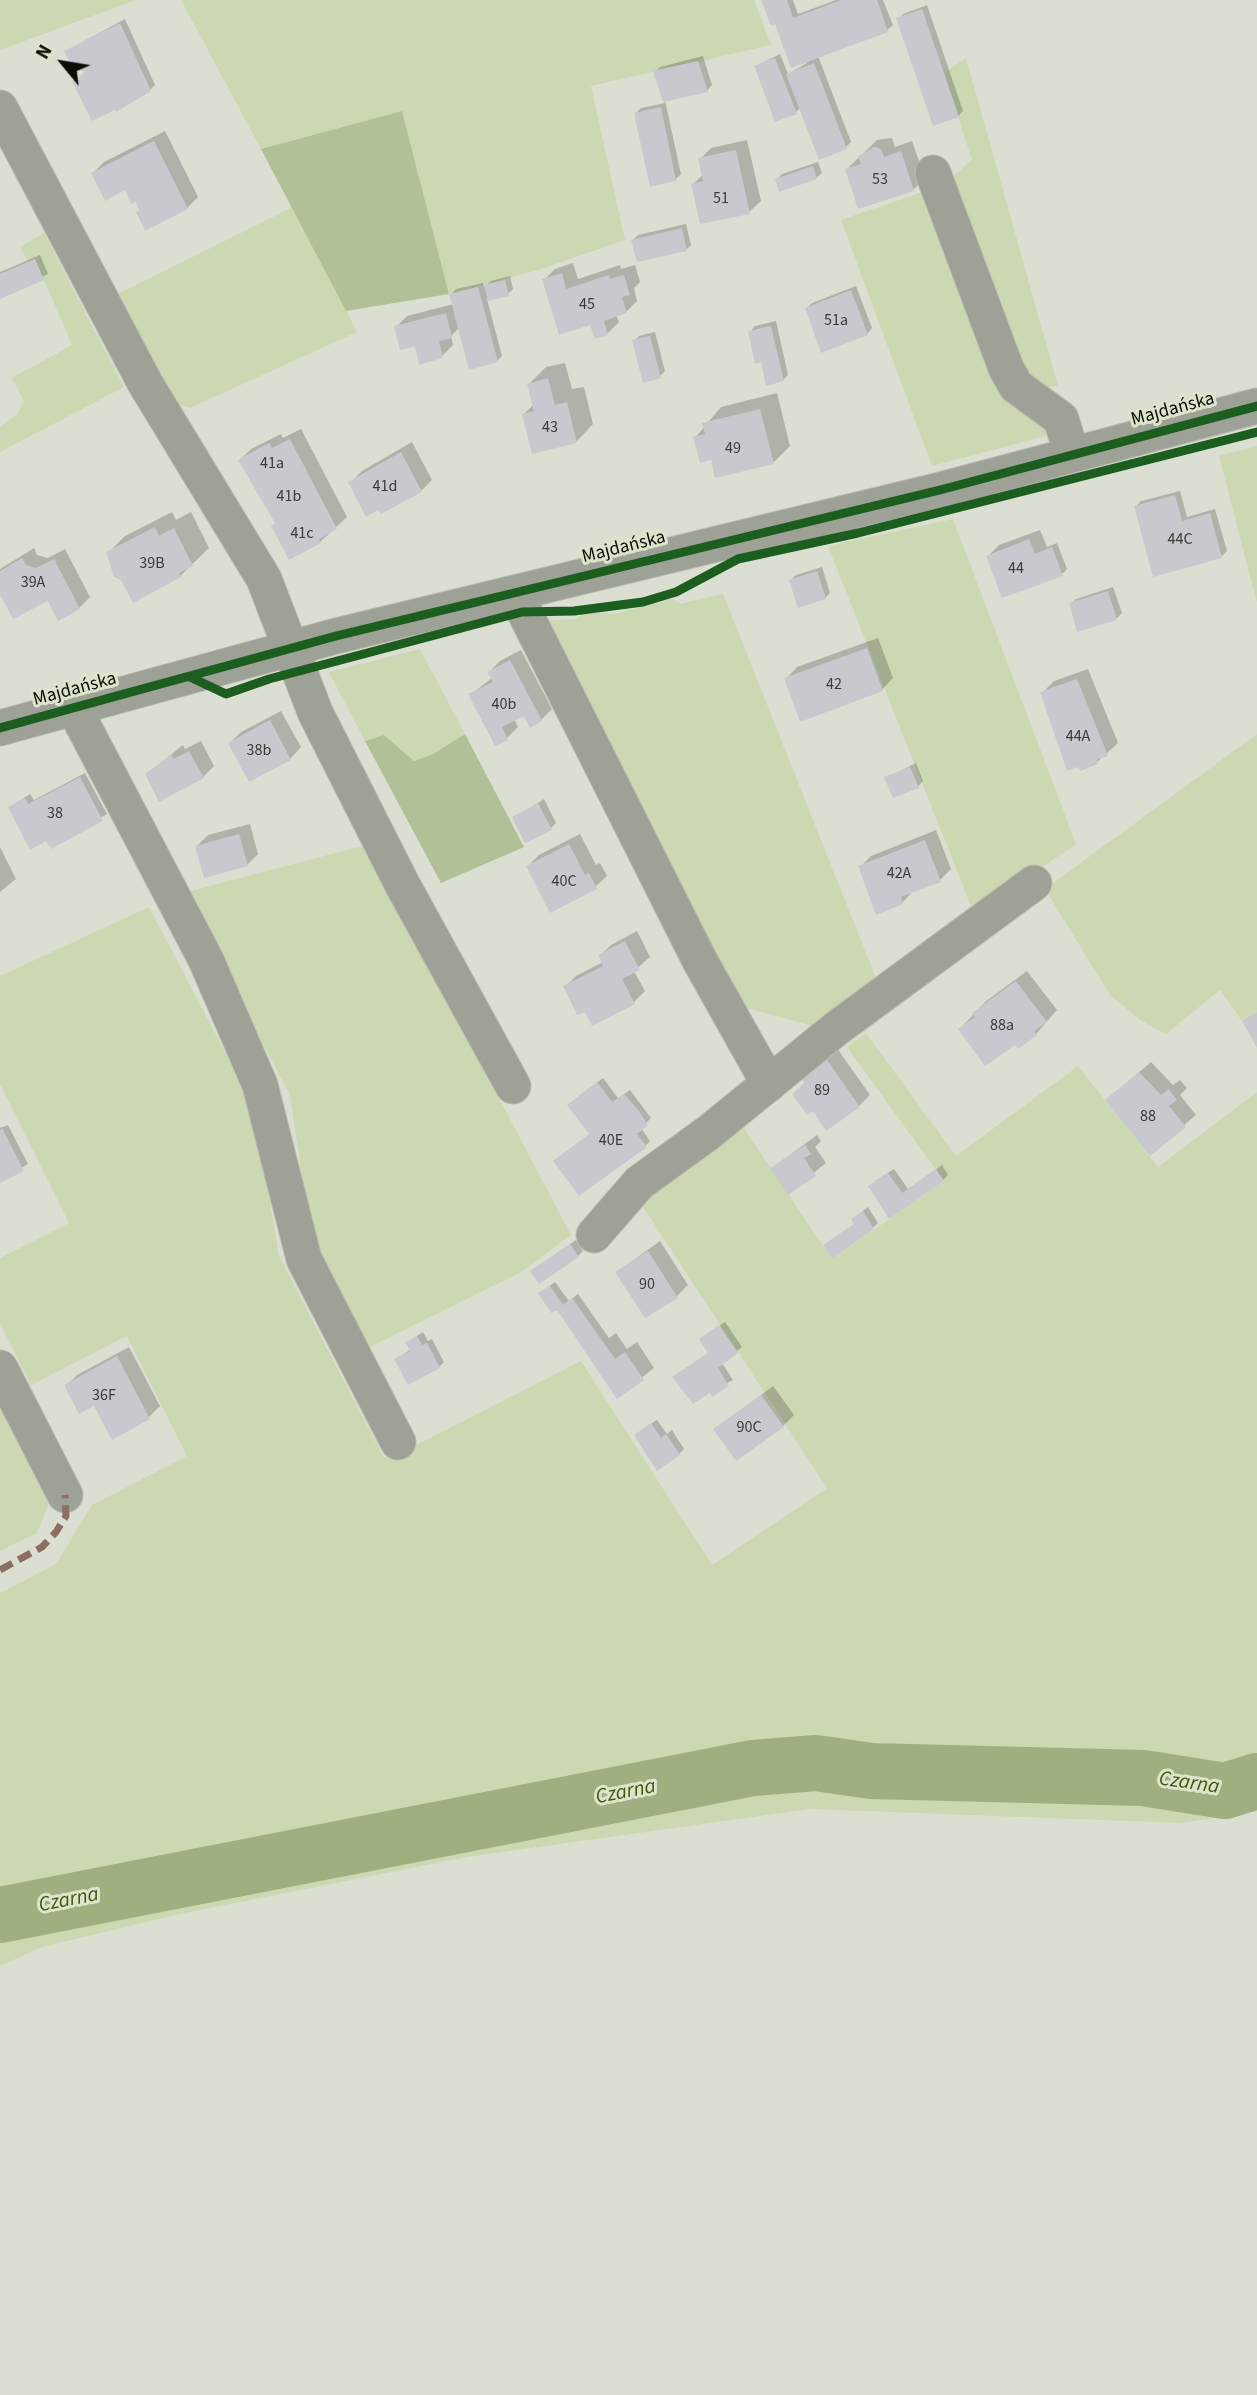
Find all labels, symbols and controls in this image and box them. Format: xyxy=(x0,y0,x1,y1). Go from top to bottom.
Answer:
north arrow xyxy=(28,28,98,98)
text: N xyxy=(30,40,59,64)
house number: 53 xyxy=(872,170,888,190)
house number: 51 xyxy=(713,189,729,209)
house number: 45 xyxy=(579,295,595,315)
house number: 51a xyxy=(824,311,848,331)
street label: Majdańska xyxy=(1129,388,1217,432)
house number: 43 xyxy=(542,418,558,438)
house number: 49 xyxy=(725,439,741,459)
house number: 41a xyxy=(260,454,284,474)
house number: 41d xyxy=(373,477,397,497)
house number: 41b xyxy=(277,487,301,507)
house number: 41c xyxy=(290,524,314,544)
street label: Majdańska xyxy=(580,527,668,569)
house number: 44C xyxy=(1167,530,1193,550)
house number: 39B xyxy=(139,554,165,574)
house number: 44 xyxy=(1008,559,1024,579)
house number: 39A xyxy=(21,573,45,593)
street label: Majdańska xyxy=(31,668,119,712)
house number: 42 xyxy=(826,675,842,695)
house number: 40b xyxy=(492,695,516,715)
house number: 44A xyxy=(1066,727,1090,747)
house number: 38b xyxy=(247,741,271,761)
house number: 38 xyxy=(47,804,63,824)
house number: 42A xyxy=(887,864,911,884)
house number: 40C xyxy=(551,872,577,892)
house number: 88a xyxy=(990,1016,1014,1036)
house number: 89 xyxy=(814,1081,830,1101)
house number: 88 xyxy=(1140,1107,1156,1127)
house number: 40E xyxy=(599,1131,623,1151)
house number: 90 xyxy=(639,1275,655,1295)
house number: 36F xyxy=(92,1386,116,1406)
house number: 90C xyxy=(736,1418,762,1438)
water label: Czarna xyxy=(1157,1767,1221,1801)
water label: Czarna xyxy=(594,1775,658,1811)
water label: Czarna xyxy=(37,1883,101,1919)

